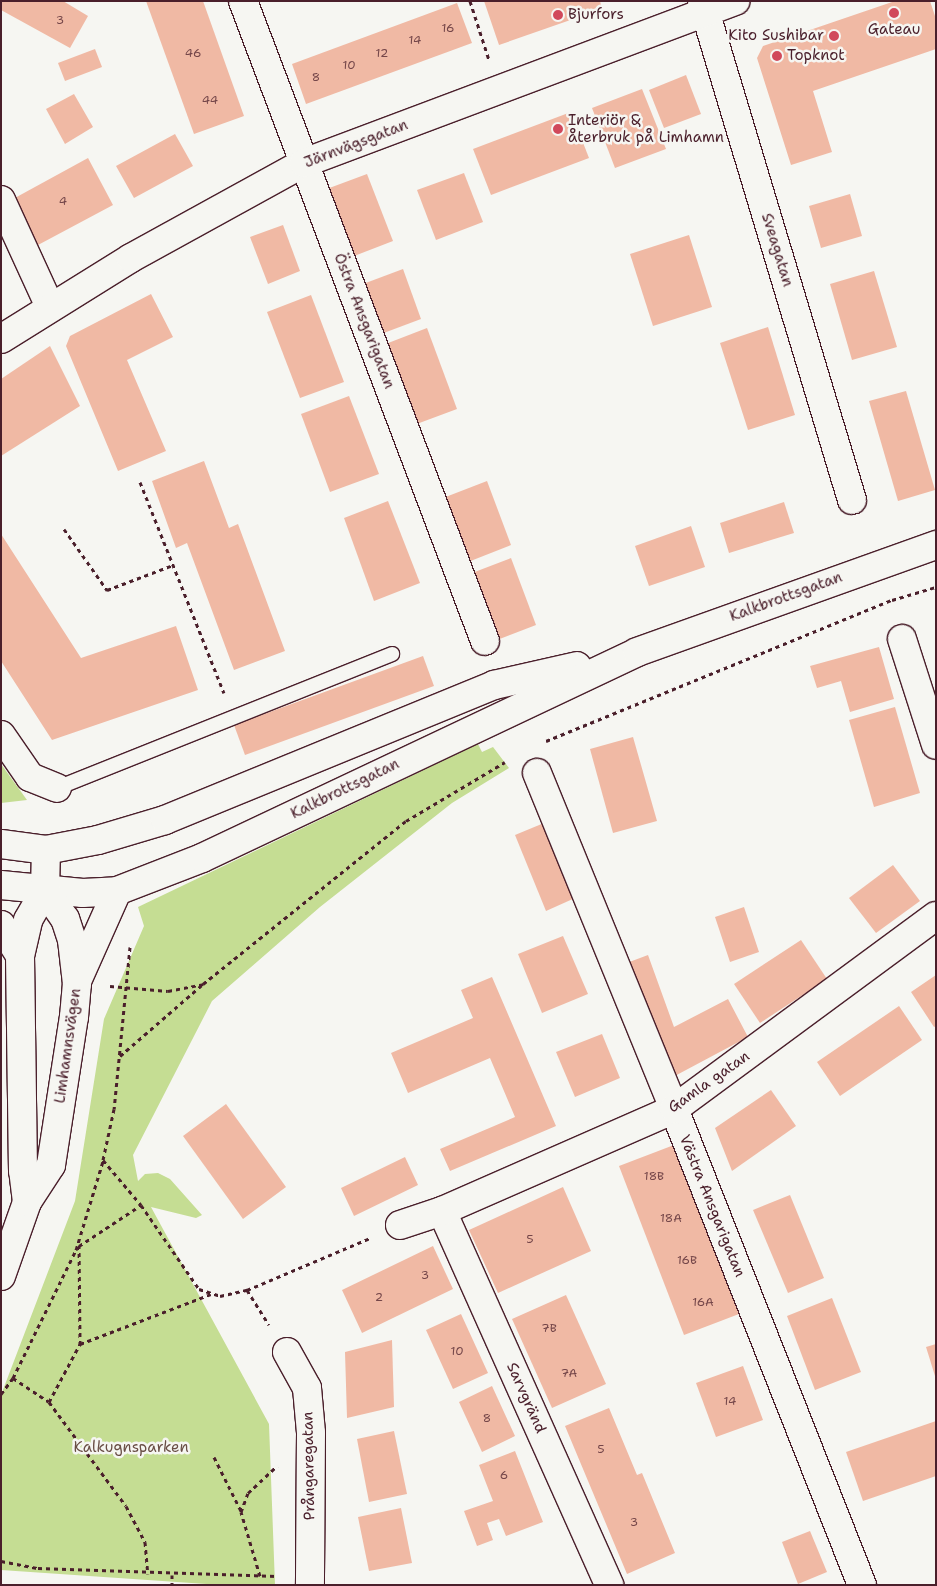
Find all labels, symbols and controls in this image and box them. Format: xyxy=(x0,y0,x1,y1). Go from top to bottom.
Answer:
place label: Bjurfors xyxy=(568,6,624,24)
marker: Gateau xyxy=(888,7,900,19)
marker: Bjurfors xyxy=(552,9,564,21)
house number: 3 xyxy=(56,14,64,28)
place label: Gateau xyxy=(868,21,920,39)
house number: 16 xyxy=(441,22,455,36)
place label: Kito Sushibar xyxy=(728,27,824,45)
marker: Kito Sushibar xyxy=(828,30,840,42)
house number: 14 xyxy=(409,34,421,48)
house number: 46 xyxy=(185,47,201,61)
house number: 12 xyxy=(376,47,388,61)
place label: Topknot xyxy=(787,47,845,65)
marker: Topknot xyxy=(771,50,783,62)
house number: 10 xyxy=(342,59,356,73)
house number: 8 xyxy=(312,71,320,85)
house number: 44 xyxy=(202,94,218,108)
place label: Interiör & återbruk på Limhamn xyxy=(568,111,724,146)
street label: Järnvägsgatan xyxy=(302,116,410,172)
marker: Interiör & återbruk på Limhamn xyxy=(552,123,564,135)
house number: 4 xyxy=(59,195,67,209)
street label: Sveagatan xyxy=(757,211,797,289)
street label: Östra Ansgarigatan xyxy=(330,251,398,391)
street label: Kalkbrottsgatan xyxy=(727,568,845,626)
street label: Kalkbrottsgatan xyxy=(288,755,402,823)
street label: Limhamnsvägen xyxy=(51,987,85,1105)
street label: Gamla gatan xyxy=(665,1047,753,1117)
street label: Västra Ansgarigatan xyxy=(675,1132,749,1280)
house number: 18B xyxy=(644,1170,664,1184)
house number: 18A xyxy=(660,1212,682,1226)
house number: 5 xyxy=(526,1233,534,1247)
house number: 16B xyxy=(677,1254,697,1268)
house number: 3 xyxy=(421,1269,429,1283)
house number: 2 xyxy=(375,1291,383,1305)
house number: 16A xyxy=(692,1296,714,1310)
house number: 7B xyxy=(541,1322,557,1336)
house number: 10 xyxy=(450,1345,464,1359)
street label: Sarvgränd xyxy=(502,1360,550,1436)
house number: 7A xyxy=(561,1367,577,1381)
house number: 14 xyxy=(724,1395,736,1409)
street label: Prångaregatan xyxy=(299,1411,319,1521)
house number: 8 xyxy=(483,1412,491,1426)
park label: Kalkugnsparken xyxy=(73,1439,189,1457)
house number: 5 xyxy=(597,1443,605,1457)
house number: 6 xyxy=(500,1469,508,1483)
house number: 3 xyxy=(630,1516,638,1530)

